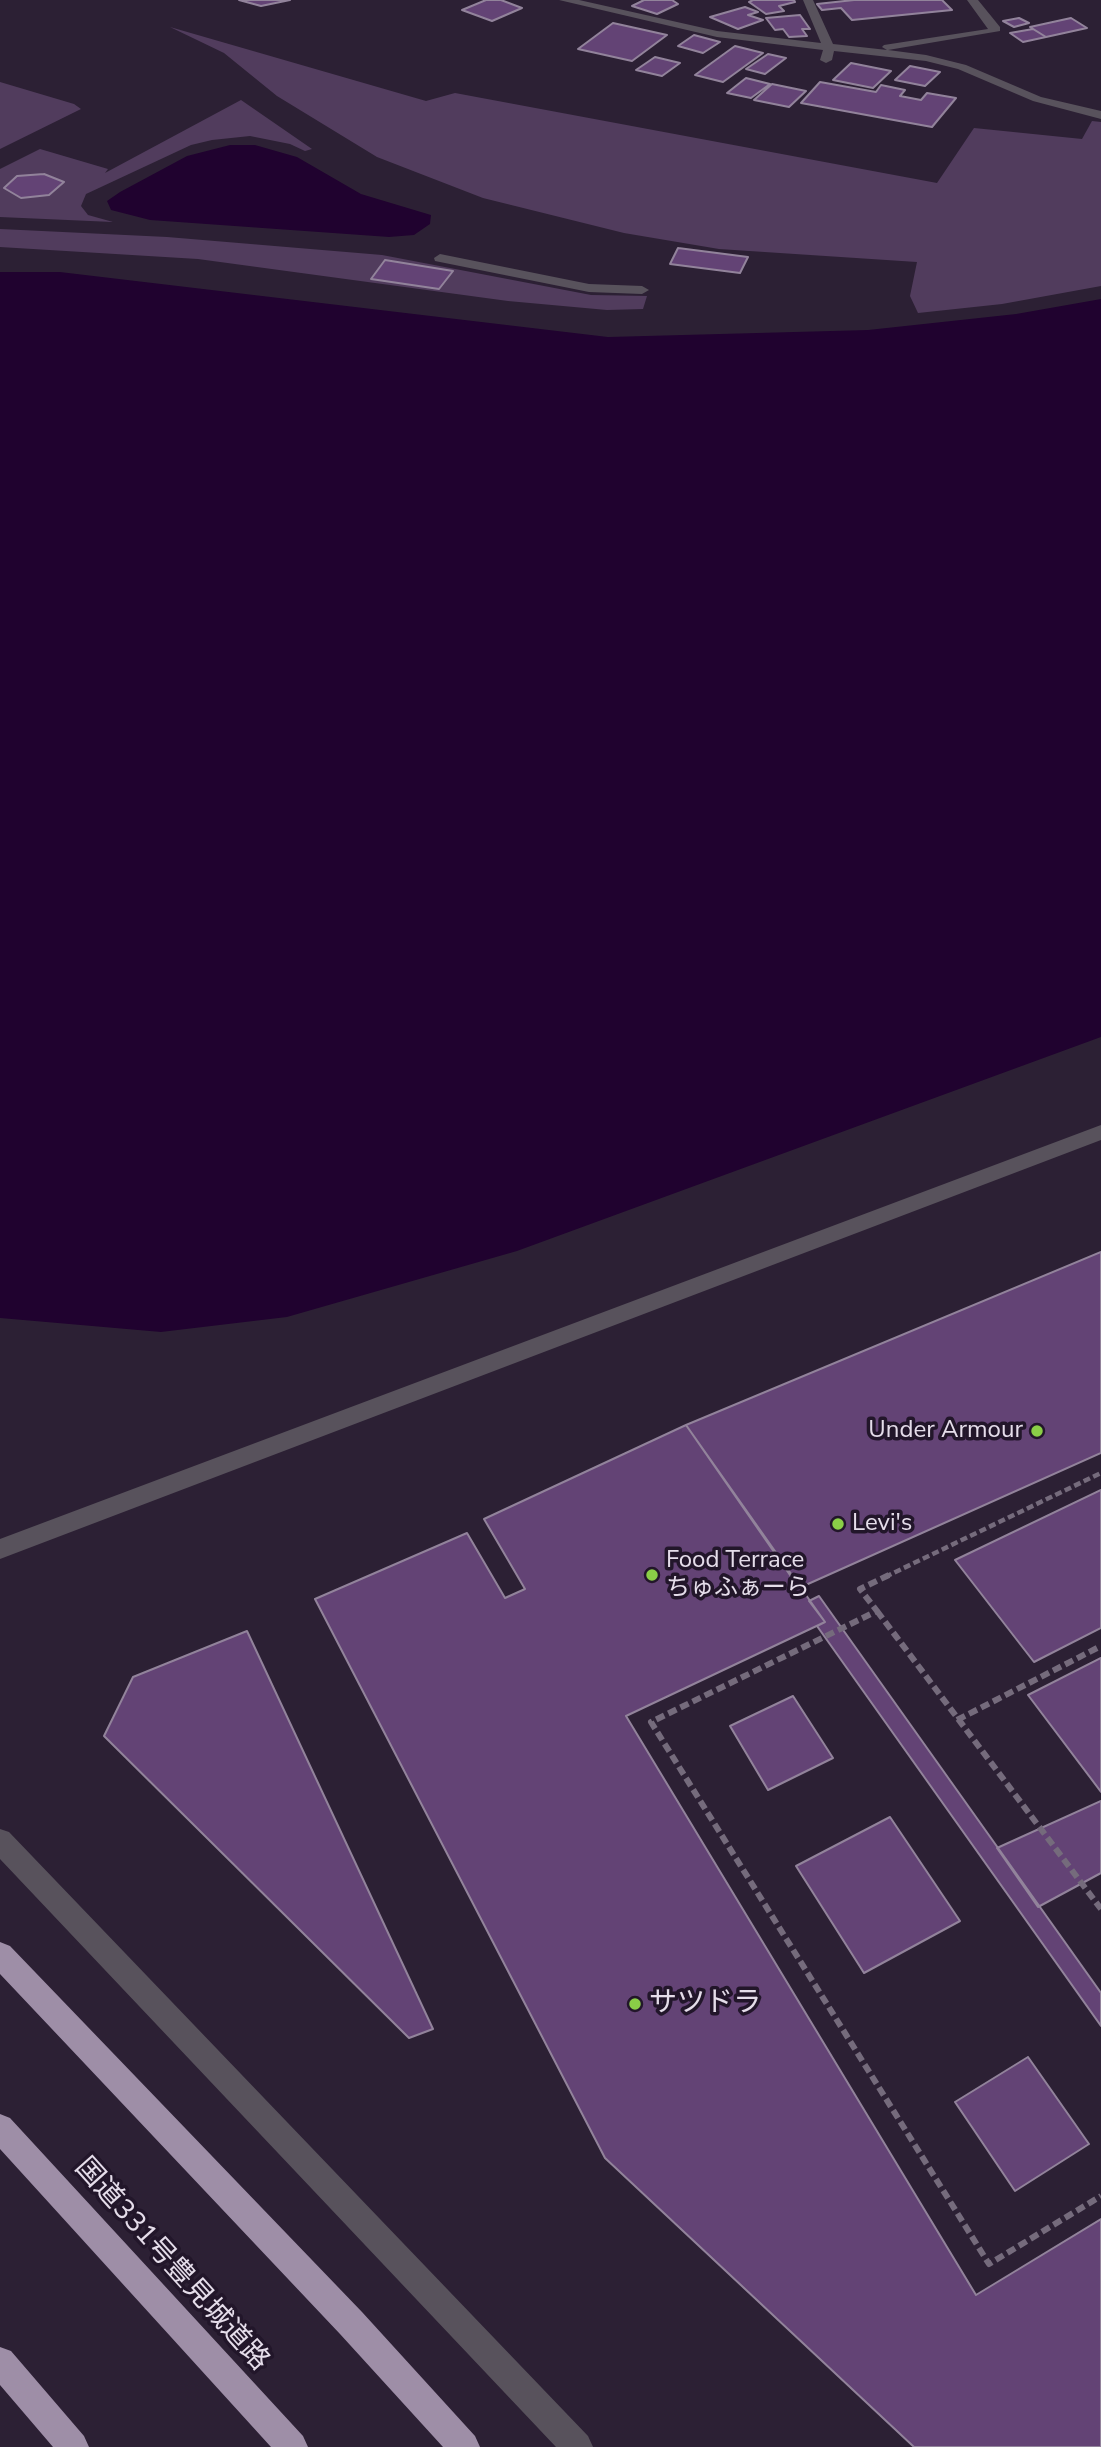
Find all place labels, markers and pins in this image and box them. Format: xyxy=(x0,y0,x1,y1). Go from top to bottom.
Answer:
place label: Under Armour xyxy=(868,1417,1023,1445)
marker: Under Armour xyxy=(1029,1423,1045,1439)
place label: Levi's xyxy=(852,1510,912,1538)
marker: Levi's xyxy=(830,1516,846,1532)
place label: Food Terrace ちゅふぁーら xyxy=(666,1547,810,1603)
marker: Food Terrace ちゅふぁーら xyxy=(644,1567,660,1583)
place label: サツドラ xyxy=(649,1987,761,2021)
marker: サツドラ xyxy=(627,1996,643,2012)

